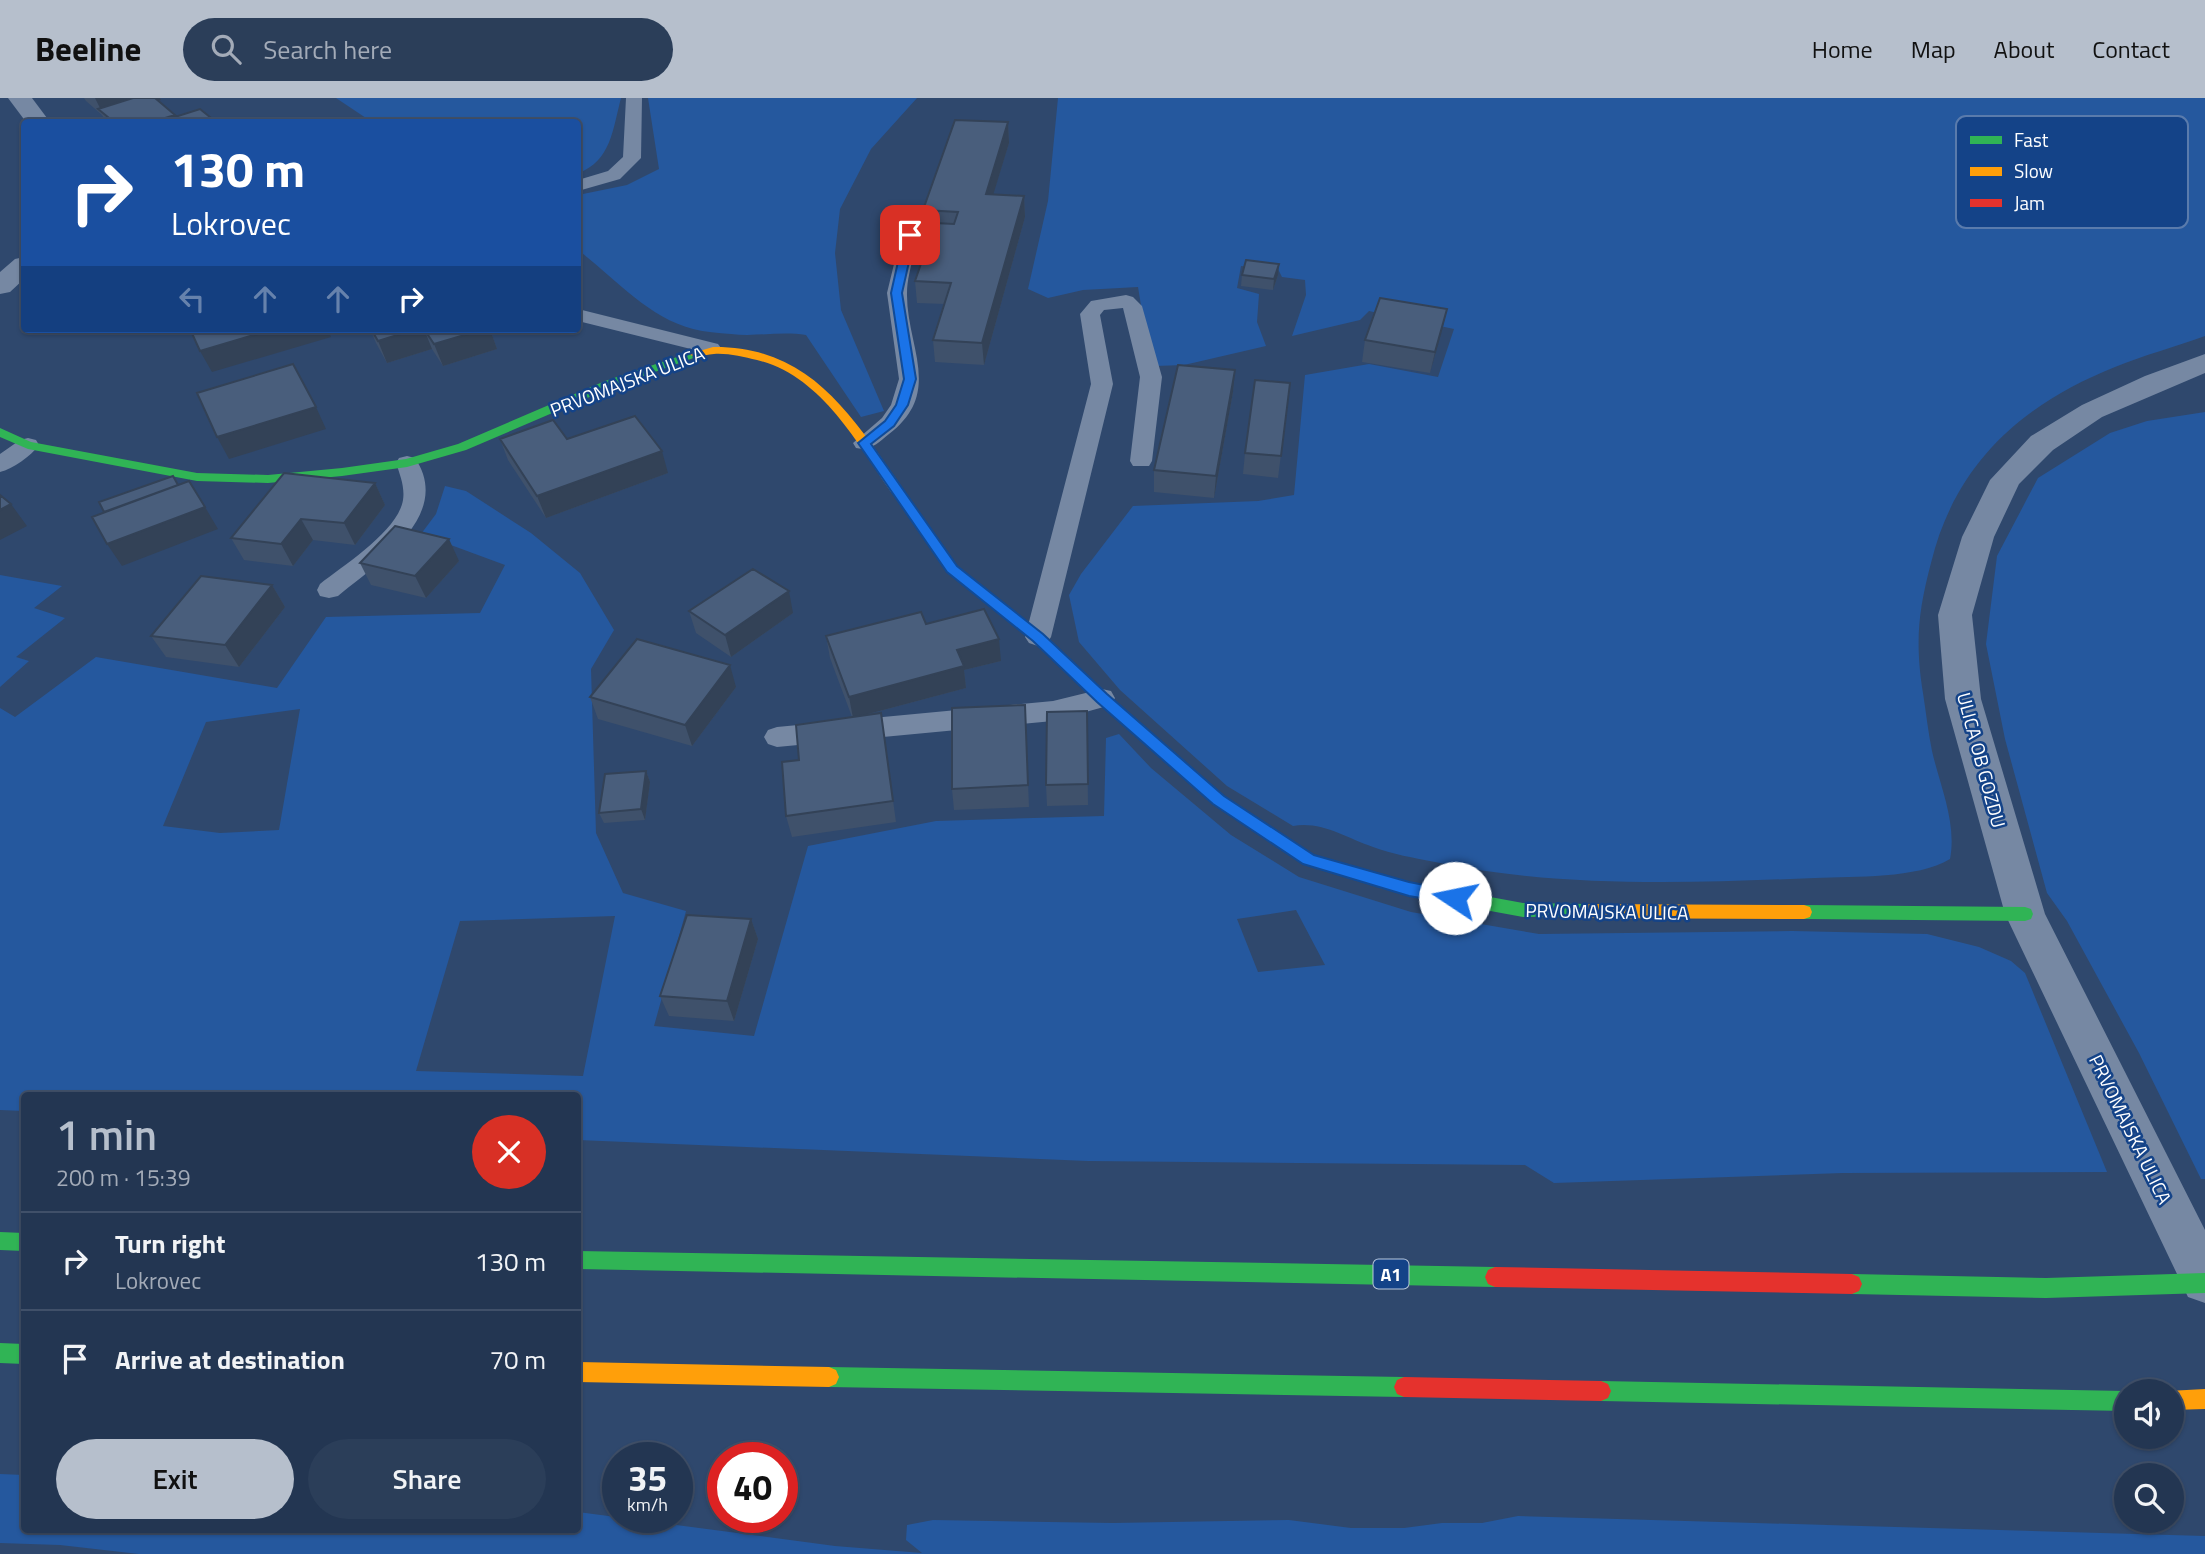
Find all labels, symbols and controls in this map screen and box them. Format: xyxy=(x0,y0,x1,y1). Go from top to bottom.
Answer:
search box xyxy=(183,18,673,81)
text: Beeline xyxy=(35,24,141,74)
icon: search xyxy=(207,30,245,68)
text: Search here xyxy=(263,30,392,69)
text: Home xyxy=(1812,31,1873,67)
text: Map xyxy=(1911,31,1956,67)
text: About xyxy=(1994,31,2054,67)
text: Contact xyxy=(2092,31,2170,67)
legend xyxy=(1956,116,2188,228)
text: Fast xyxy=(2014,125,2049,154)
text: 130 m xyxy=(171,131,305,206)
icon: right xyxy=(56,147,147,238)
text: Slow xyxy=(2014,156,2053,185)
text: Jam xyxy=(2014,188,2045,217)
text: Lokrovec xyxy=(171,199,291,247)
pin xyxy=(880,205,940,265)
icon: arrive xyxy=(891,216,929,254)
icon: left xyxy=(173,280,211,318)
icon: ahead xyxy=(246,280,284,318)
icon: ahead xyxy=(319,280,357,318)
icon: right xyxy=(392,280,430,318)
street label: PRVOMAJSKA ULICA xyxy=(546,338,708,424)
street label: ULICA OB GOZDU xyxy=(1950,689,2014,831)
position arrow xyxy=(1418,861,1492,935)
street label: PRVOMAJSKA ULICA xyxy=(1525,895,1689,927)
street label: PRVOMAJSKA ULICA xyxy=(2082,1049,2180,1209)
text: 1 min xyxy=(56,1102,157,1166)
button: close xyxy=(472,1115,546,1189)
text: 200 m · 15:39 xyxy=(56,1160,191,1195)
text: Turn right xyxy=(115,1224,226,1263)
icon: right xyxy=(56,1242,94,1280)
text: 130 m xyxy=(475,1242,546,1281)
road number: A1 xyxy=(1374,1260,1408,1288)
text: Lokrovec xyxy=(115,1263,201,1298)
icon: arrive xyxy=(56,1340,94,1378)
text: Arrive at destination xyxy=(115,1340,345,1379)
text: 70 m xyxy=(489,1340,546,1379)
map controls xyxy=(2114,1379,2184,1533)
button: sound xyxy=(2114,1379,2184,1449)
button: Exit xyxy=(56,1439,294,1519)
button: Share xyxy=(308,1439,546,1519)
speed limit sign: 40 xyxy=(707,1442,798,1533)
text: 35 xyxy=(628,1451,667,1505)
button: search xyxy=(2114,1463,2184,1533)
text: km/h xyxy=(627,1491,668,1518)

